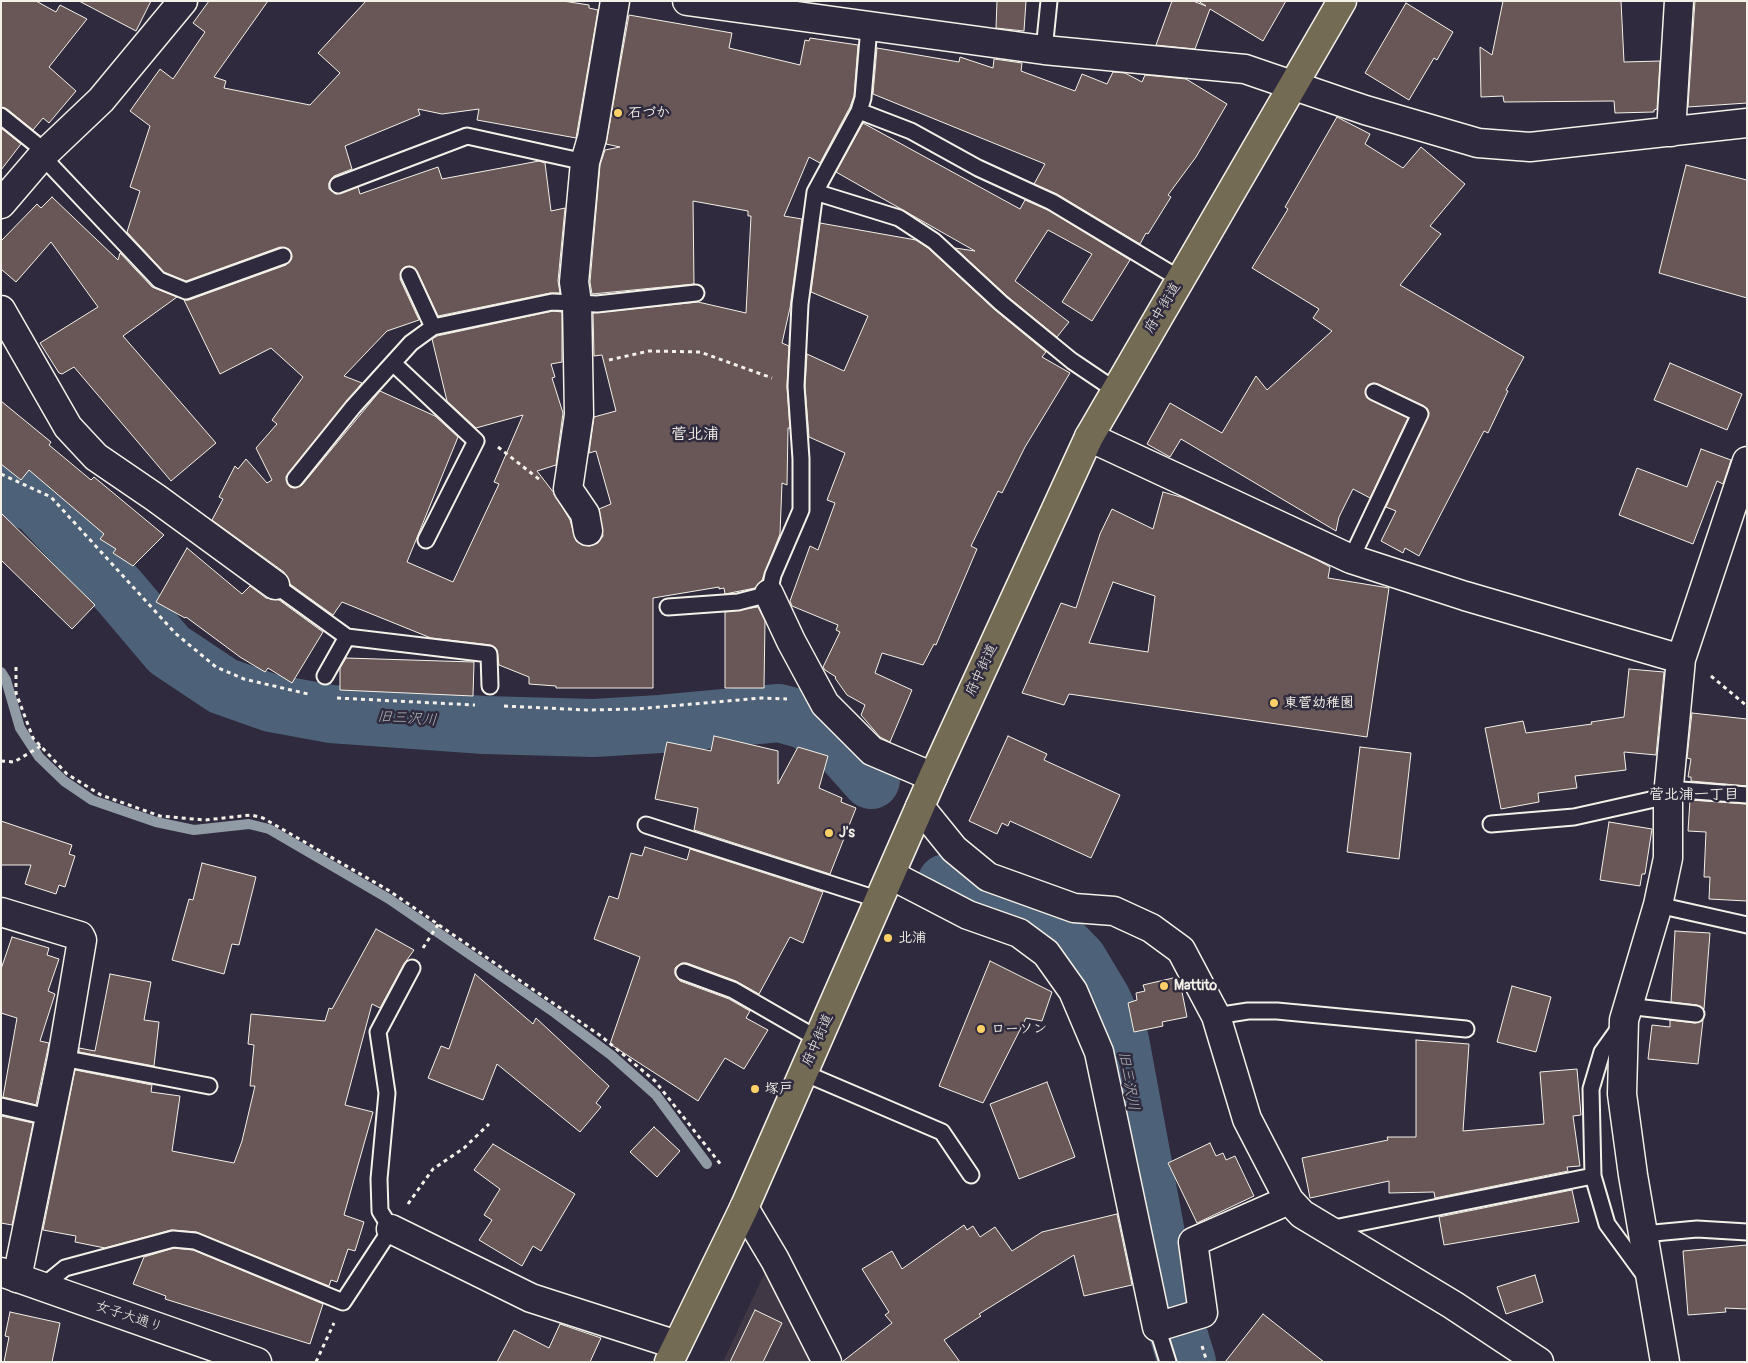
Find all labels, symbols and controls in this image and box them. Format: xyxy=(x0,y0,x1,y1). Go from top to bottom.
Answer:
place label: 石づか xyxy=(628,105,670,121)
marker: 石づか xyxy=(612,107,624,119)
street label: 府中街道 xyxy=(1141,280,1185,336)
district label: 菅北浦 xyxy=(671,425,719,445)
street label: 府中街道 xyxy=(963,641,1001,699)
place label: 東菅幼稚園 xyxy=(1284,695,1354,711)
marker: 東菅幼稚園 xyxy=(1268,697,1280,709)
water label: 旧三沢川 xyxy=(376,708,438,730)
district label: 菅北浦一丁目 xyxy=(1649,786,1739,804)
place label: J's xyxy=(839,825,855,841)
marker: J's xyxy=(823,827,835,839)
place label: 北浦 xyxy=(898,930,926,946)
marker: 北浦 xyxy=(882,932,894,944)
place label: Mattito xyxy=(1174,978,1217,994)
marker: Mattito xyxy=(1158,980,1170,992)
street label: 府中街道 xyxy=(799,1011,837,1069)
place label: ローソン xyxy=(991,1021,1047,1037)
marker: ローソン xyxy=(975,1023,987,1035)
water label: 旧三沢川 xyxy=(1114,1050,1142,1112)
place label: 塚戸 xyxy=(765,1081,793,1097)
marker: 塚戸 xyxy=(749,1083,761,1095)
street label: 女子大通り xyxy=(93,1298,165,1336)

